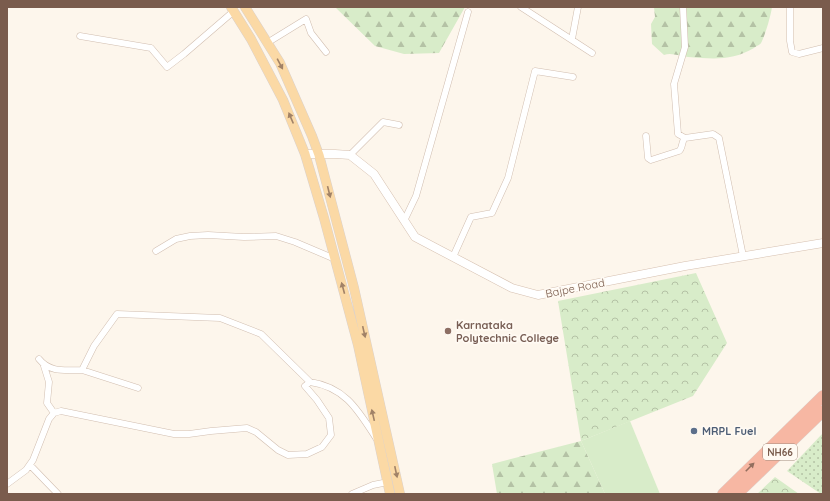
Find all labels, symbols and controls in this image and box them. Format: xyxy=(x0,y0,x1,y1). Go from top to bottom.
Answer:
one-way arrow xyxy=(276,58,283,70)
one-way arrow xyxy=(288,112,294,124)
one-way arrow xyxy=(326,187,332,199)
street label: Bajpe Road xyxy=(544,275,606,301)
one-way arrow xyxy=(339,282,345,295)
place label: Karnataka Polytechnic College xyxy=(456,318,560,345)
one-way arrow xyxy=(361,326,367,338)
marker: Karnataka Polytechnic College xyxy=(443,326,453,336)
one-way arrow xyxy=(370,409,376,421)
place label: MRPL Fuel xyxy=(702,424,756,438)
marker: MRPL Fuel xyxy=(689,426,699,436)
road number: NH66 xyxy=(763,444,797,460)
one-way arrow xyxy=(746,462,755,471)
one-way arrow xyxy=(393,466,399,479)

